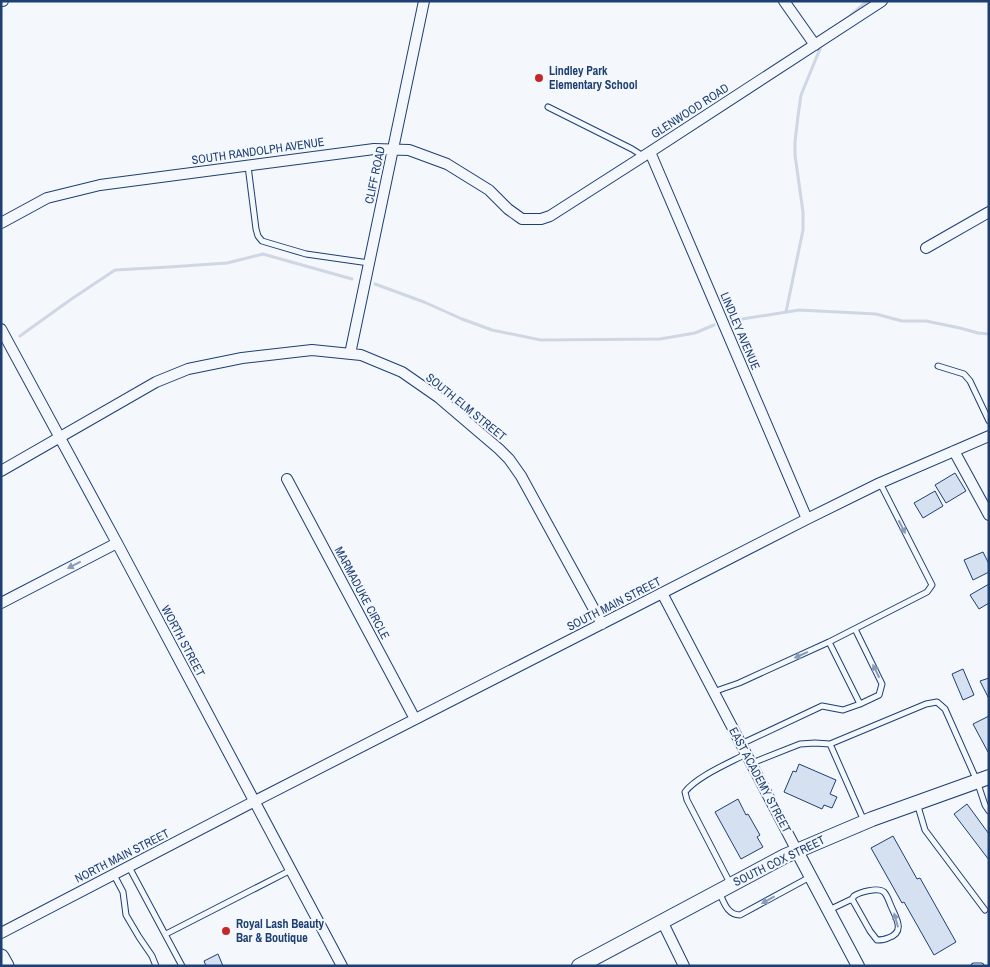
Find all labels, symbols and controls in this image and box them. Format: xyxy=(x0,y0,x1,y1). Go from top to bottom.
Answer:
place label: Lindley Park Elementary School xyxy=(549,63,638,93)
marker: Lindley Park Elementary School xyxy=(533,72,545,84)
street label: GLENWOOD ROAD xyxy=(648,80,732,142)
street label: SOUTH RANDOLPH AVENUE xyxy=(191,134,325,168)
street label: CLIFF ROAD xyxy=(361,145,389,205)
street label: LINDLEY AVENUE xyxy=(716,290,764,372)
street label: SOUTH ELM STREET xyxy=(423,370,509,444)
one-way arrow xyxy=(898,519,906,534)
street label: MARMADUKE CIRCLE xyxy=(331,544,393,642)
one-way arrow xyxy=(67,561,81,569)
street label: SOUTH MAIN STREET xyxy=(564,573,664,635)
street label: WORTH STREET xyxy=(157,603,209,679)
one-way arrow xyxy=(794,651,808,659)
one-way arrow xyxy=(871,664,879,678)
street label: EAST ACADEMY STREET xyxy=(725,724,795,836)
street label: NORTH MAIN STREET xyxy=(72,825,172,887)
street label: SOUTH COX STREET xyxy=(731,832,827,890)
one-way arrow xyxy=(760,896,775,904)
one-way arrow xyxy=(891,913,899,928)
place label: Royal Lash Beauty Bar & Boutique xyxy=(236,916,325,946)
marker: Royal Lash Beauty Bar & Boutique xyxy=(220,925,232,937)

